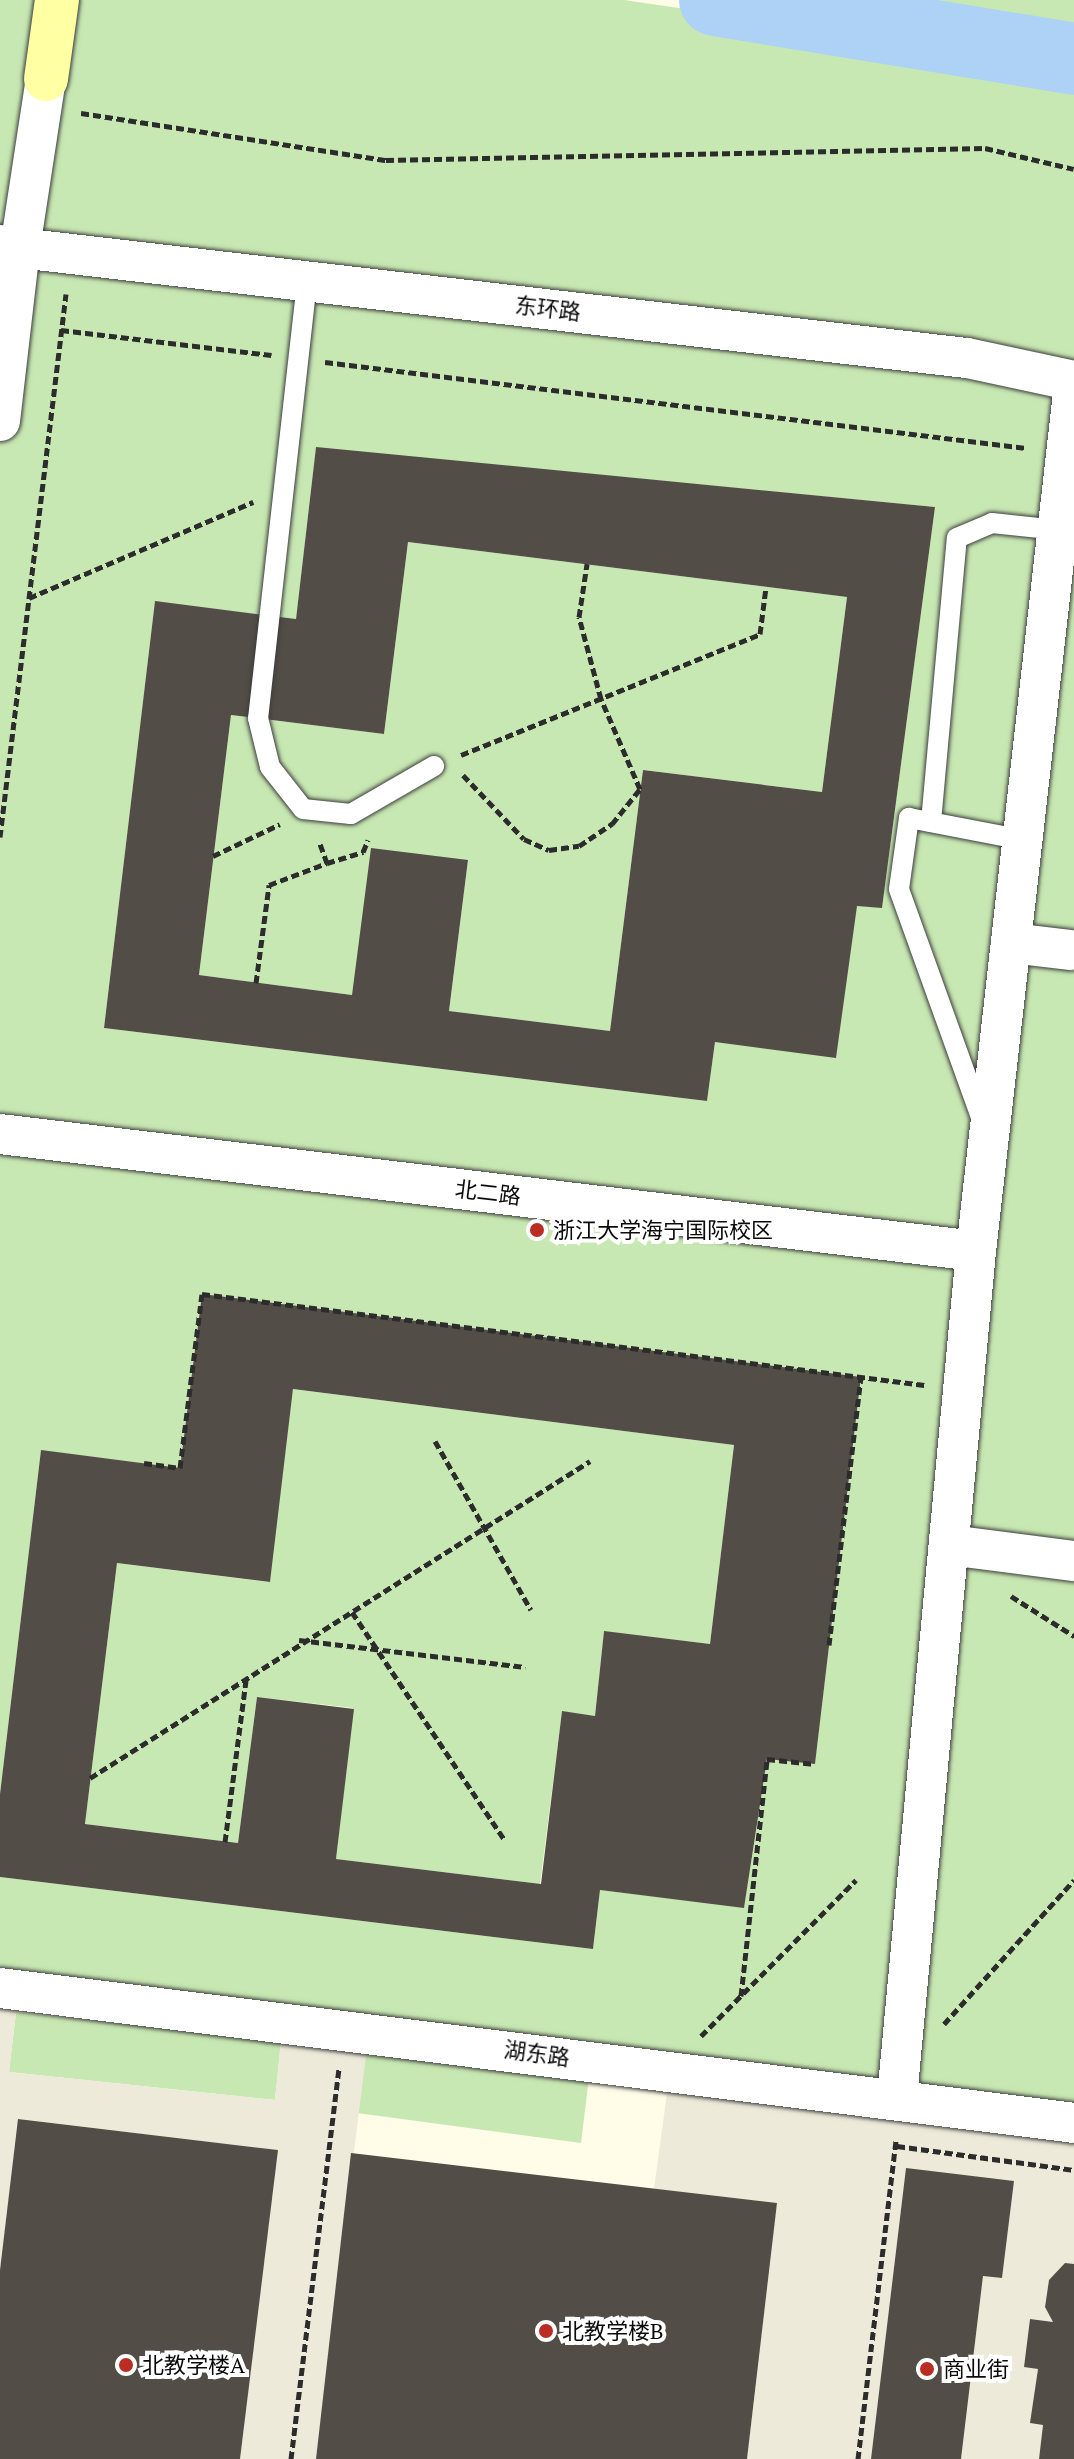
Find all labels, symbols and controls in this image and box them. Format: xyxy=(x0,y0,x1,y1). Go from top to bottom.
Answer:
street label: 东环路 xyxy=(514,291,582,325)
street label: 北二路 xyxy=(454,1175,522,1209)
place label: 浙江大学海宁国际校区 xyxy=(553,1217,773,1243)
marker: 浙江大学海宁国际校区 xyxy=(528,1221,546,1239)
street label: 湖东路 xyxy=(502,2035,572,2071)
place label: 北教学楼B xyxy=(562,2318,664,2344)
marker: 北教学楼B xyxy=(537,2322,555,2340)
place label: 北教学楼A xyxy=(142,2352,245,2378)
marker: 北教学楼A xyxy=(117,2356,135,2374)
place label: 商业街 xyxy=(943,2356,1009,2382)
marker: 商业街 xyxy=(918,2360,936,2378)

